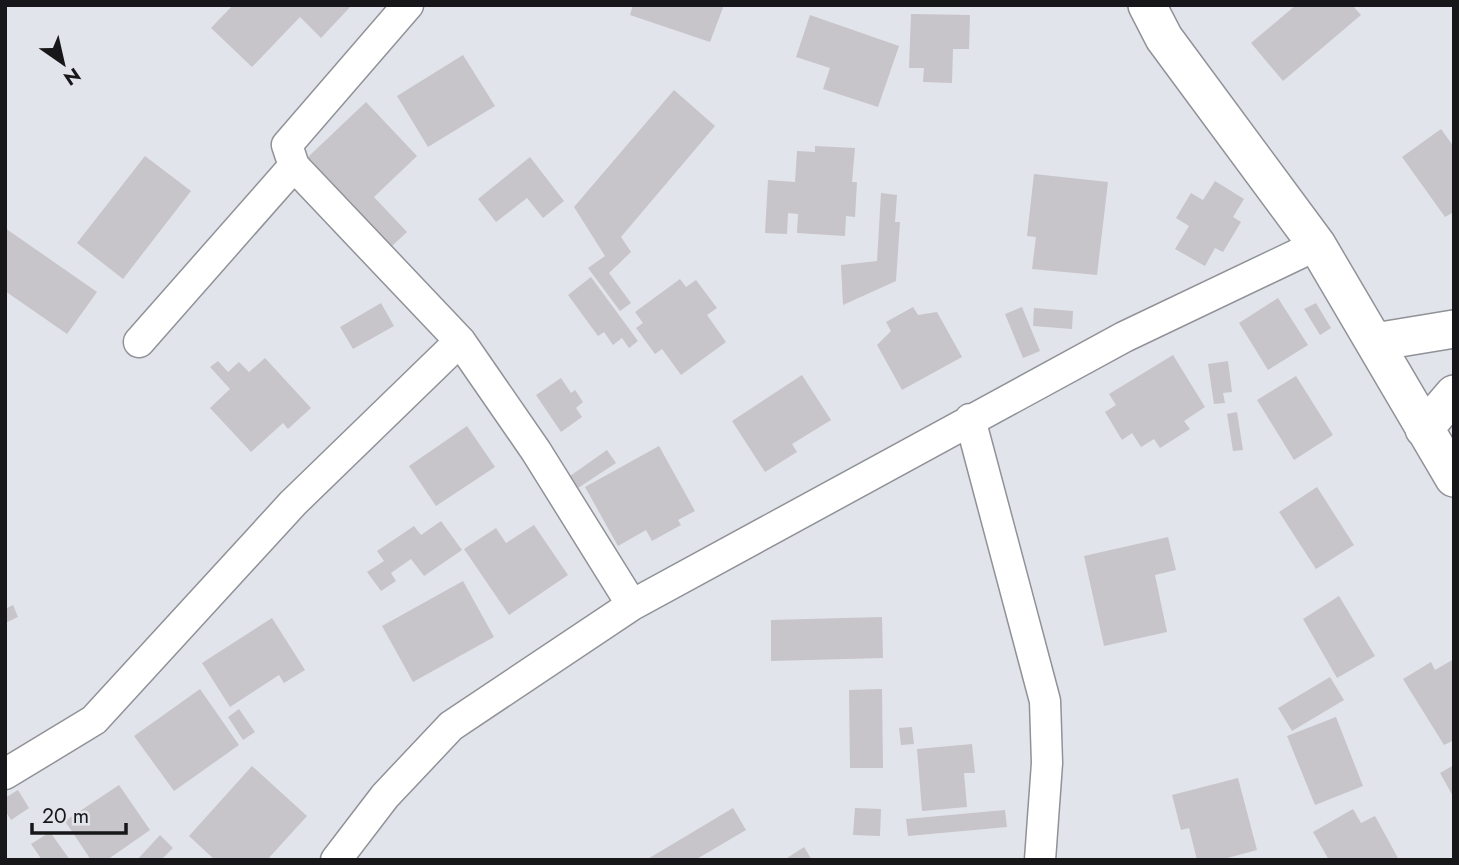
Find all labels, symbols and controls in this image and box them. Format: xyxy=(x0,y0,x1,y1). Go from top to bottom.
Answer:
north arrow xyxy=(28,28,98,98)
text: N xyxy=(58,61,86,92)
scale bar xyxy=(32,792,126,836)
text: 20 m xyxy=(42,801,89,831)

